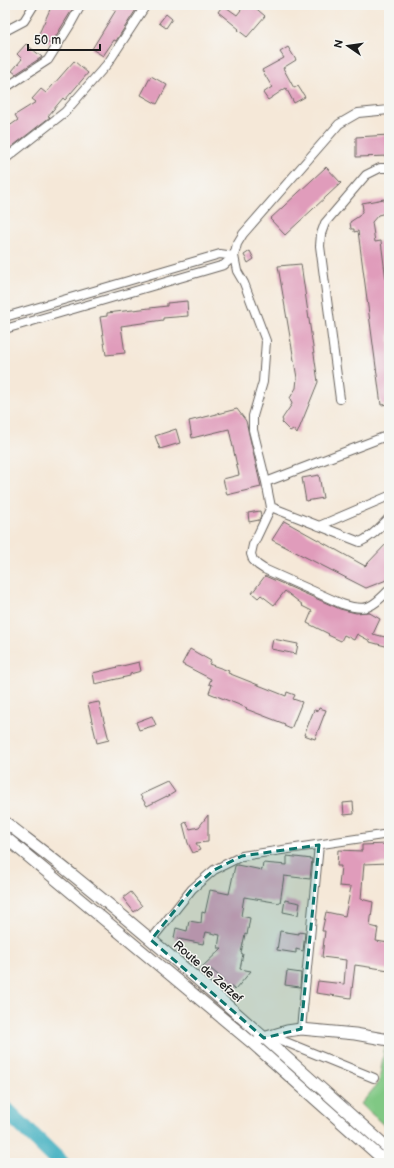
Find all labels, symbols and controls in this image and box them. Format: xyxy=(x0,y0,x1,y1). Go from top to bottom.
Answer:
scale bar xyxy=(28,26,100,52)
north arrow xyxy=(328,26,368,66)
text: 50 m xyxy=(34,33,61,48)
text: N xyxy=(331,38,346,49)
street label: Route de Zefzef xyxy=(170,938,246,1006)

